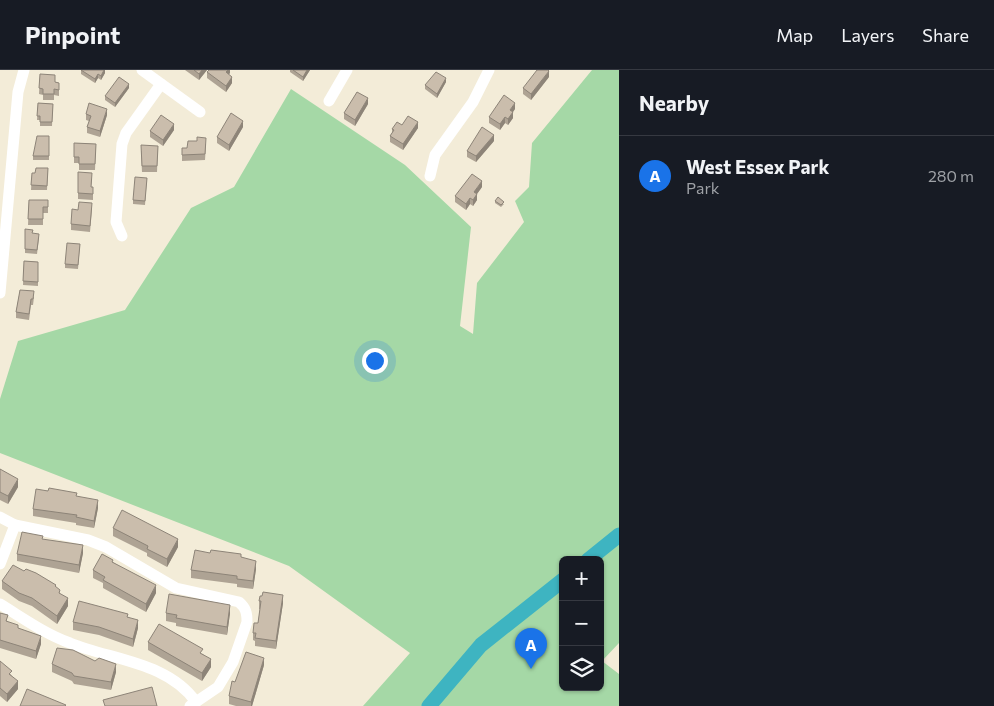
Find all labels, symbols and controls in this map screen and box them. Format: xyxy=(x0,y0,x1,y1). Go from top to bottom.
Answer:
text: Pinpoint xyxy=(25,20,120,49)
text: Map xyxy=(776,24,813,46)
text: Layers xyxy=(841,24,894,46)
text: Share xyxy=(922,24,969,46)
text: Nearby xyxy=(639,90,709,115)
text: West Essex Park xyxy=(686,155,829,178)
text: A xyxy=(649,166,661,185)
text: 280 m xyxy=(928,166,974,185)
text: Park xyxy=(686,178,719,197)
your location xyxy=(362,348,388,374)
map controls xyxy=(559,556,604,691)
button: + xyxy=(559,556,604,601)
button: − xyxy=(559,601,604,646)
pin: A xyxy=(515,628,547,669)
button: layers xyxy=(559,646,604,691)

